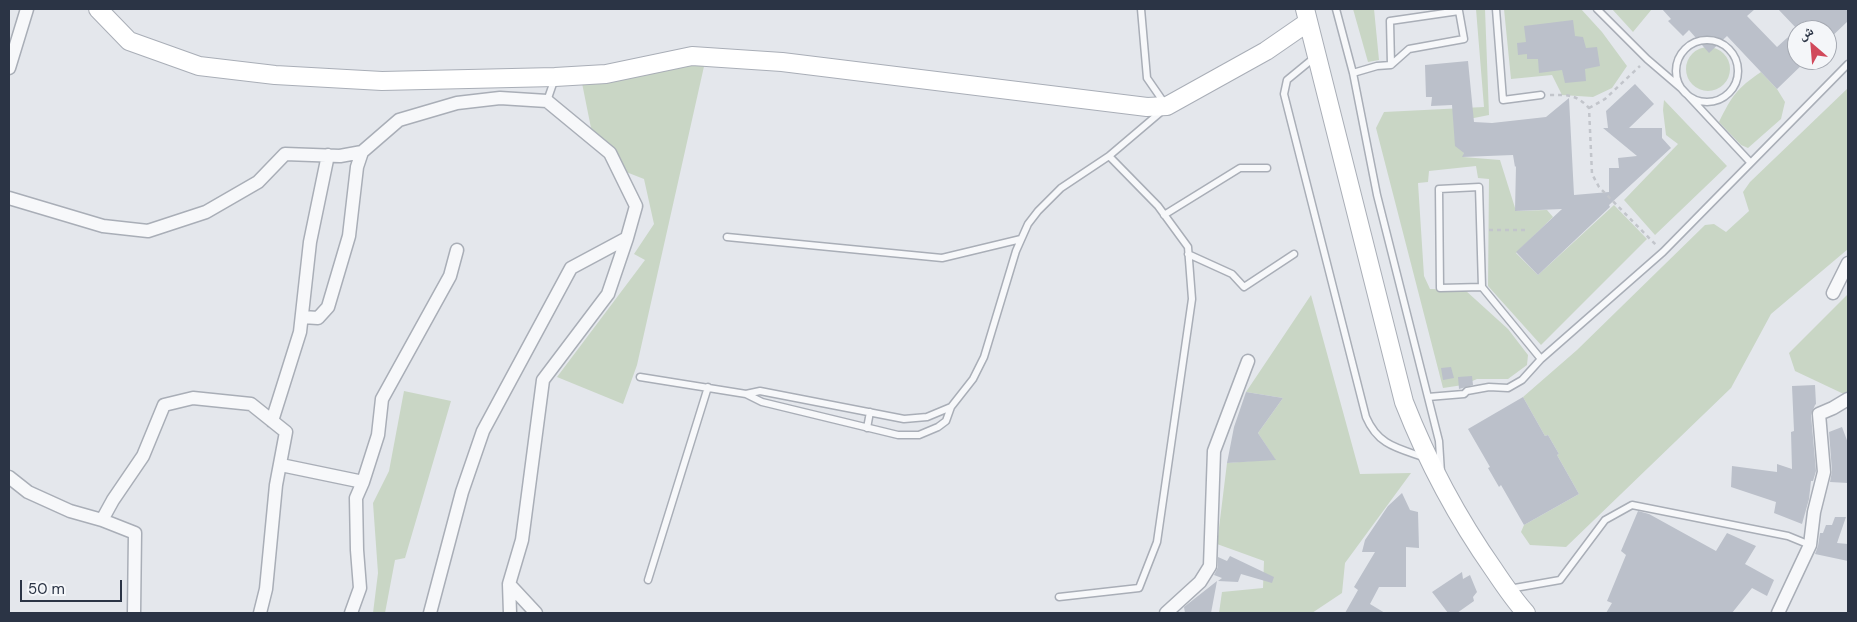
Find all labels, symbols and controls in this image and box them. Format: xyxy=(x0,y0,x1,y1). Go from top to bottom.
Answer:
north arrow xyxy=(1787,20,1837,70)
text: ش xyxy=(1795,21,1816,44)
scale bar xyxy=(22,570,125,602)
text: 50 m xyxy=(28,579,65,599)

